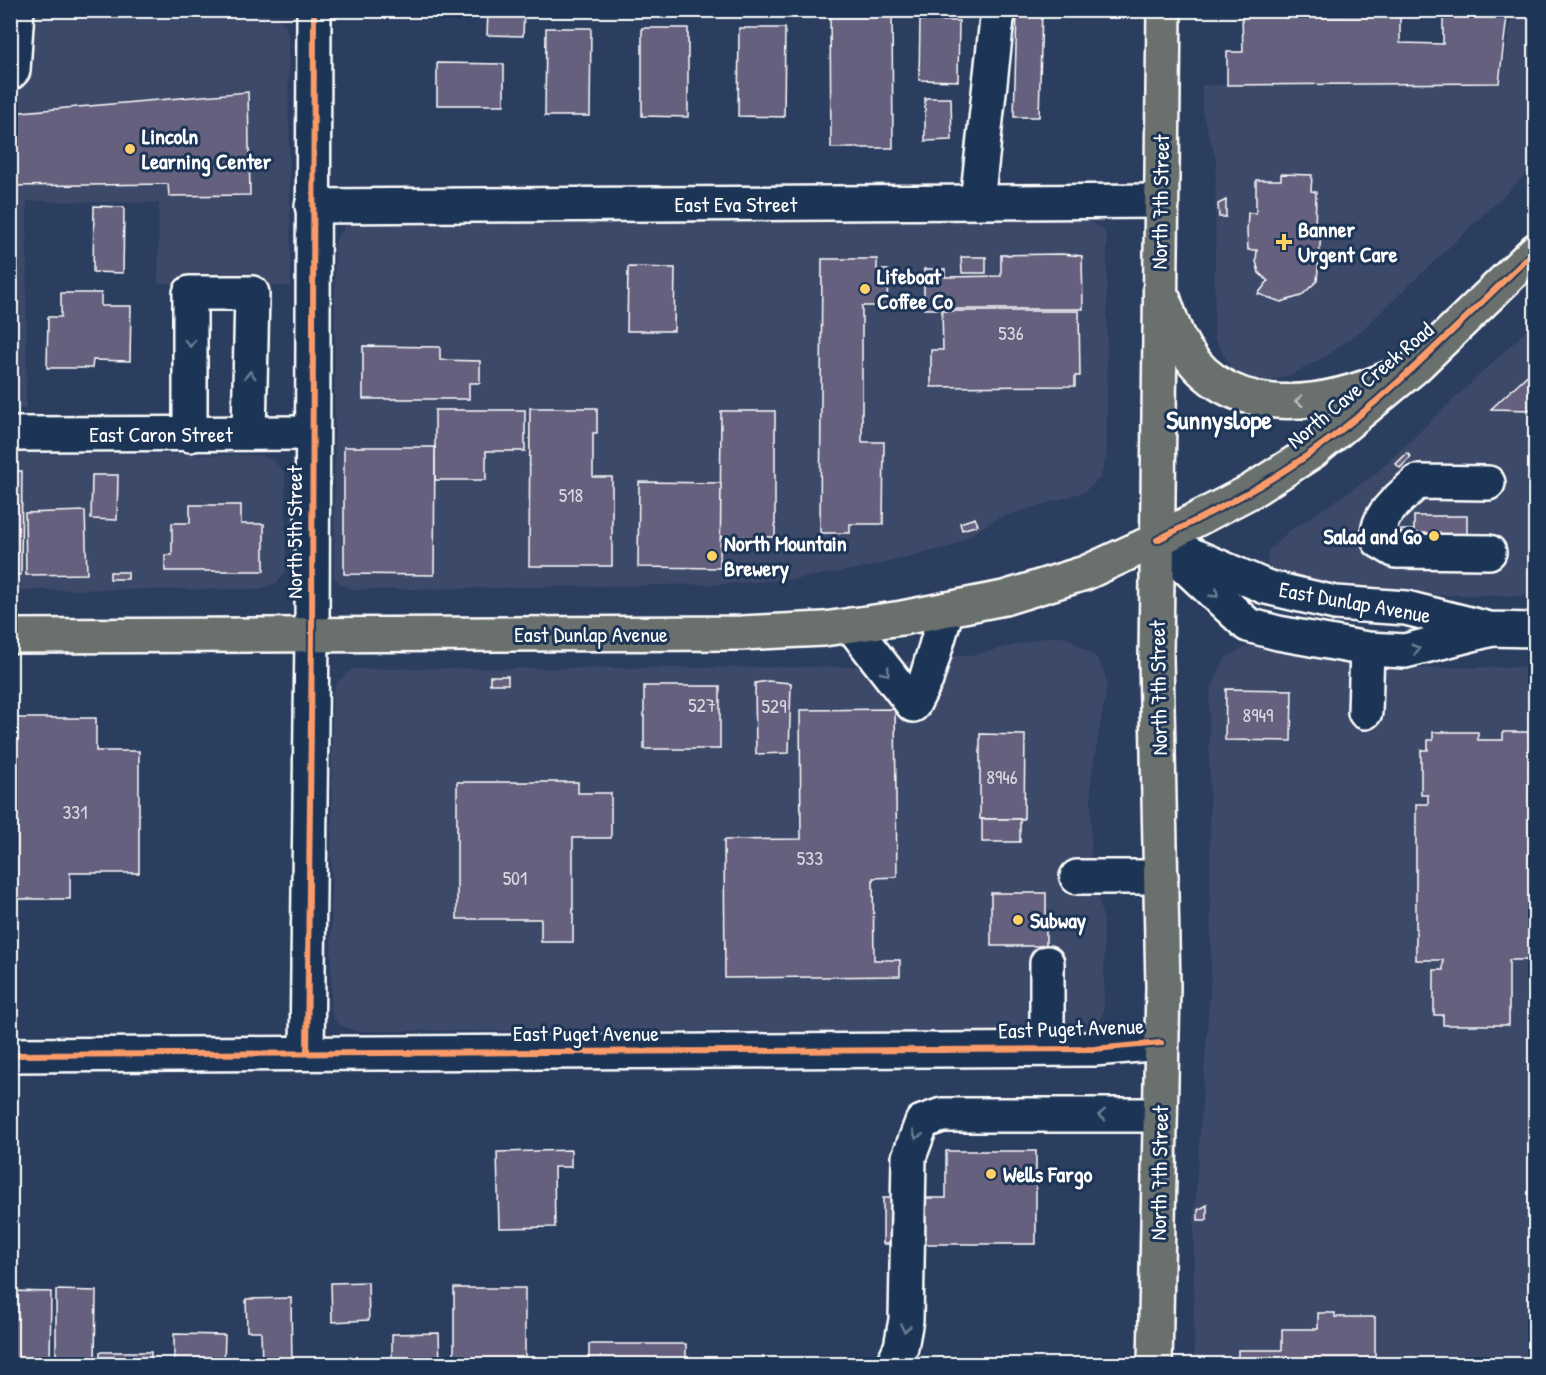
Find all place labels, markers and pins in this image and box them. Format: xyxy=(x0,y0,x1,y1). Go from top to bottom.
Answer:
place label: Lincoln Learning Center xyxy=(142,121,272,177)
marker: Lincoln Learning Center xyxy=(123,142,137,156)
place label: Banner Urgent Care xyxy=(1298,214,1398,270)
marker: Banner Urgent Care xyxy=(1275,233,1293,251)
place label: Lifeboat Coffee Co xyxy=(877,261,953,316)
marker: Lifeboat Coffee Co xyxy=(858,282,872,296)
place label: Salad and Go xyxy=(1324,521,1422,551)
place label: North Mountain Brewery xyxy=(724,528,847,584)
marker: Salad and Go xyxy=(1427,529,1441,543)
marker: North Mountain Brewery xyxy=(705,549,719,563)
place label: Subway xyxy=(1030,905,1087,936)
marker: Subway xyxy=(1011,913,1025,927)
place label: Wells Fargo xyxy=(1003,1159,1092,1190)
marker: Wells Fargo xyxy=(984,1167,998,1181)

